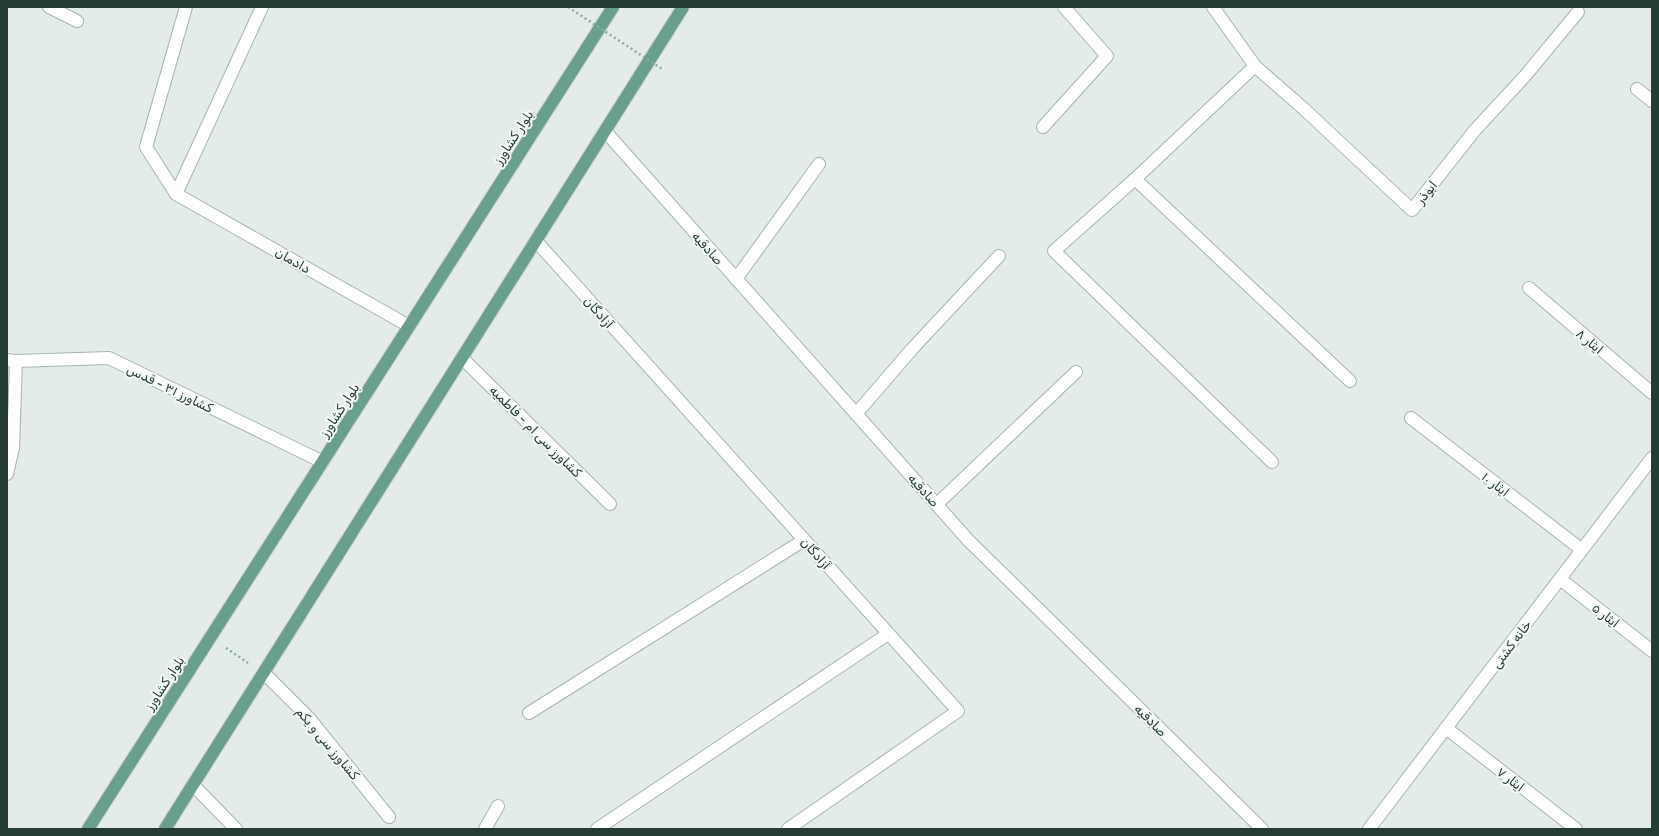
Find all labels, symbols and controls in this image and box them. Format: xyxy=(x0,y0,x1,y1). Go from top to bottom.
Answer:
street label: بلوار کشاورز xyxy=(490,108,537,168)
street label: ابوذر xyxy=(1412,178,1441,208)
street label: صادقیه xyxy=(689,229,726,268)
street label: دادمان xyxy=(273,244,313,276)
street label: آزادگان xyxy=(580,293,617,332)
street label: ایثار ۸ xyxy=(1572,326,1606,358)
street label: کشاورز ۳۱ - قدس xyxy=(124,361,215,417)
street label: بلوار کشاورز xyxy=(316,381,363,441)
street label: کشاورز سی ام - فاطمیه xyxy=(486,382,585,481)
street label: ایثار ۱۰ xyxy=(1478,469,1512,501)
street label: صادقیه xyxy=(905,471,942,510)
street label: آزادگان xyxy=(797,534,834,573)
street label: ایثار ۵ xyxy=(1588,600,1622,632)
street label: خانه کشتی xyxy=(1488,617,1535,672)
street label: بلوار کشاورز xyxy=(141,654,188,714)
street label: صادقیه xyxy=(1131,701,1170,740)
street label: كشاورز سی و يكم xyxy=(292,704,362,783)
street label: ایثار ۷ xyxy=(1493,764,1527,796)

